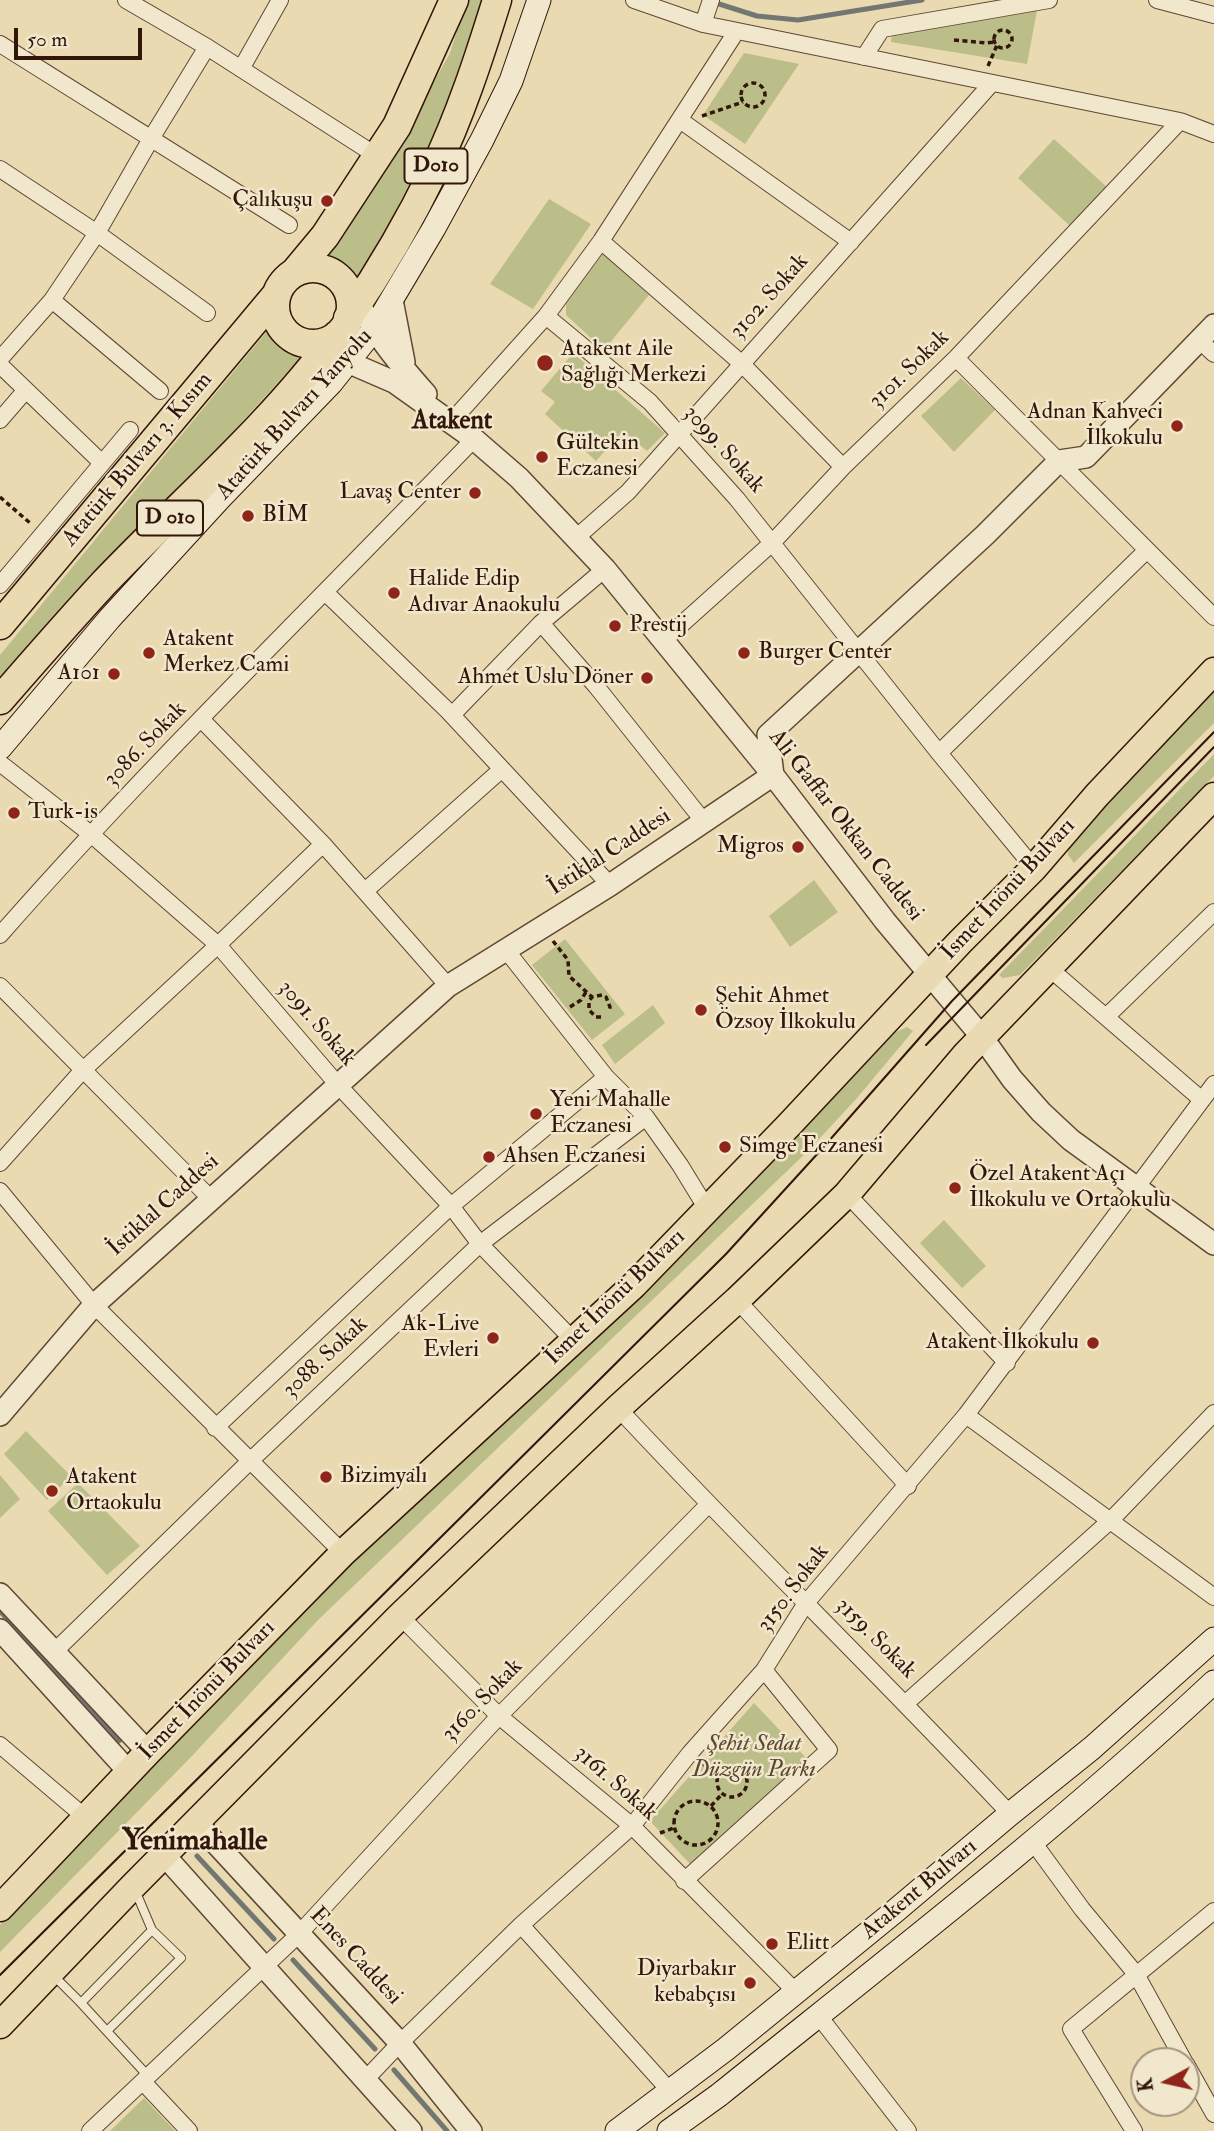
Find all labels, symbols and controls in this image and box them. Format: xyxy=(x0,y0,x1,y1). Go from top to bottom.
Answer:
scale bar xyxy=(18,14,145,58)
text: 50 m xyxy=(27,26,68,53)
road number: D010 xyxy=(404,148,467,184)
place label: Çalıkuşu xyxy=(232,187,313,215)
marker: Çalıkuşu xyxy=(319,193,335,209)
street label: 3102. Sokak xyxy=(725,249,815,345)
street label: Atatürk Bulvarı Yanyolu xyxy=(211,324,379,506)
street label: 3101. Sokak xyxy=(864,325,956,415)
place label: Atakent Aile Sağlığı Merkezi xyxy=(561,336,706,390)
marker: Atakent Aile Sağlığı Merkezi xyxy=(535,353,555,373)
street label: Atatürk Bulvarı 3. Kısım xyxy=(57,367,219,553)
place label: Adnan Kahveci İlkokulu xyxy=(1027,399,1163,453)
street label: 3099. Sokak xyxy=(676,400,770,500)
district label: Atakent xyxy=(412,406,492,438)
marker: Adnan Kahveci İlkokulu xyxy=(1169,418,1185,434)
place label: Gültekin Eczanesi xyxy=(556,430,639,484)
marker: Gültekin Eczanesi xyxy=(534,449,550,465)
place label: Lavaş Center xyxy=(339,479,461,507)
marker: Lavaş Center xyxy=(467,485,483,501)
road number: D 010 xyxy=(137,500,203,536)
place label: BİM xyxy=(262,502,309,530)
marker: BİM xyxy=(240,508,256,524)
place label: Halide Edip Adıvar Anaokulu xyxy=(408,566,560,620)
marker: Halide Edip Adıvar Anaokulu xyxy=(386,585,402,601)
place label: Prestij xyxy=(629,612,687,640)
marker: Prestij xyxy=(607,618,623,634)
place label: Atakent Merkez Cami xyxy=(163,626,289,680)
place label: Burger Center xyxy=(758,639,892,667)
marker: Atakent Merkez Cami xyxy=(141,645,157,661)
marker: Burger Center xyxy=(736,645,752,661)
place label: A101 xyxy=(57,660,100,688)
place label: Ahmet Uslu Döner xyxy=(458,664,633,692)
marker: A101 xyxy=(106,666,122,682)
marker: Ahmet Uslu Döner xyxy=(639,670,655,686)
street label: 3086. Sokak xyxy=(99,697,193,793)
street label: Ali Gaffar Okkan Caddesi xyxy=(762,725,928,927)
place label: Turk-is xyxy=(28,799,98,827)
street label: İstiklal Caddesi xyxy=(544,803,676,903)
marker: Turk-is xyxy=(6,805,22,821)
street label: İsmet İnönü Bulvarı xyxy=(936,813,1082,967)
place label: Migros xyxy=(717,833,784,861)
marker: Migros xyxy=(790,839,806,855)
street label: 3091. Sokak xyxy=(271,975,361,1073)
place label: Şehit Ahmet Özsoy İlkokulu xyxy=(715,983,856,1037)
marker: Şehit Ahmet Özsoy İlkokulu xyxy=(693,1002,709,1018)
place label: Yeni Mahalle Eczanesi xyxy=(550,1087,670,1141)
marker: Yeni Mahalle Eczanesi xyxy=(528,1106,544,1122)
place label: Simge Eczanesi xyxy=(739,1133,883,1161)
marker: Simge Eczanesi xyxy=(717,1139,733,1155)
place label: Ahsen Eczanesi xyxy=(503,1143,646,1171)
street label: İstiklal Caddesi xyxy=(103,1149,225,1263)
marker: Ahsen Eczanesi xyxy=(481,1149,497,1165)
place label: Özel Atakent Açı İlkokulu ve Ortaokulu xyxy=(969,1161,1171,1215)
marker: Özel Atakent Açı İlkokulu ve Ortaokulu xyxy=(947,1180,963,1196)
street label: İsmet İnönü Bulvarı xyxy=(540,1224,692,1372)
place label: Ak-Live Evleri xyxy=(402,1311,479,1365)
street label: 3088. Sokak xyxy=(278,1312,374,1404)
place label: Atakent İlkokulu xyxy=(926,1329,1079,1357)
marker: Ak-Live Evleri xyxy=(485,1330,501,1346)
marker: Atakent İlkokulu xyxy=(1085,1335,1101,1351)
place label: Bizimyalı xyxy=(340,1463,427,1491)
place label: Atakent Ortaokulu xyxy=(66,1464,162,1518)
marker: Bizimyalı xyxy=(318,1469,334,1485)
marker: Atakent Ortaokulu xyxy=(44,1483,60,1499)
street label: 3150. Sokak xyxy=(752,1540,836,1638)
street label: 3159. Sokak xyxy=(829,1593,921,1685)
street label: İsmet İnönü Bulvarı xyxy=(134,1615,282,1767)
street label: 3160. Sokak xyxy=(437,1654,529,1748)
park label: Şehit Sedat Düzgün Parkı xyxy=(692,1731,816,1785)
street label: 3161. Sokak xyxy=(568,1740,662,1828)
district label: Yenimahalle xyxy=(122,1825,268,1861)
street label: Atakent Bulvarı xyxy=(857,1834,983,1946)
street label: Enes Caddesi xyxy=(303,1903,407,2011)
place label: Elitt xyxy=(786,1930,829,1958)
marker: Elitt xyxy=(764,1936,780,1952)
place label: Diyarbakır kebabçısı xyxy=(637,1956,736,2010)
marker: Diyarbakır kebabçısı xyxy=(742,1975,758,1991)
north arrow xyxy=(1130,2047,1200,2117)
text: K xyxy=(1133,2076,1159,2093)

